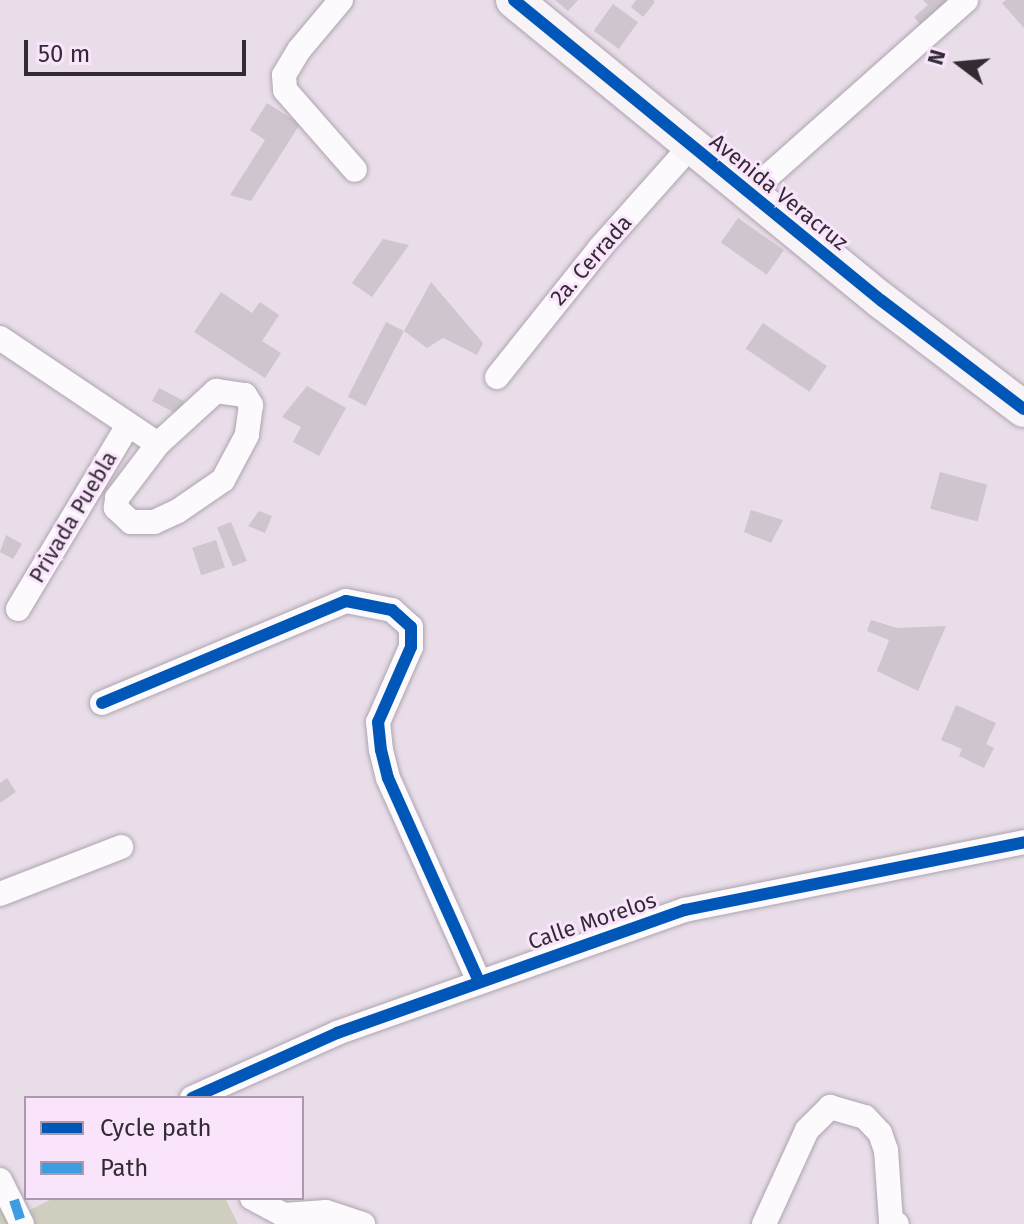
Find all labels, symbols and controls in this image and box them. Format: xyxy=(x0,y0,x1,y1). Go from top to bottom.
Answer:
scale bar xyxy=(28,24,250,74)
north arrow xyxy=(920,24,1000,104)
text: 50 m xyxy=(38,40,90,68)
text: N xyxy=(921,47,951,68)
street label: Avenida Veracruz xyxy=(705,128,853,256)
street label: 2a. Cerrada xyxy=(545,209,637,311)
street label: Privada Puebla xyxy=(23,446,123,588)
street label: Calle Morelos xyxy=(524,887,660,955)
legend xyxy=(24,1096,304,1200)
text: Cycle path xyxy=(100,1114,212,1142)
text: Path xyxy=(100,1154,148,1182)

